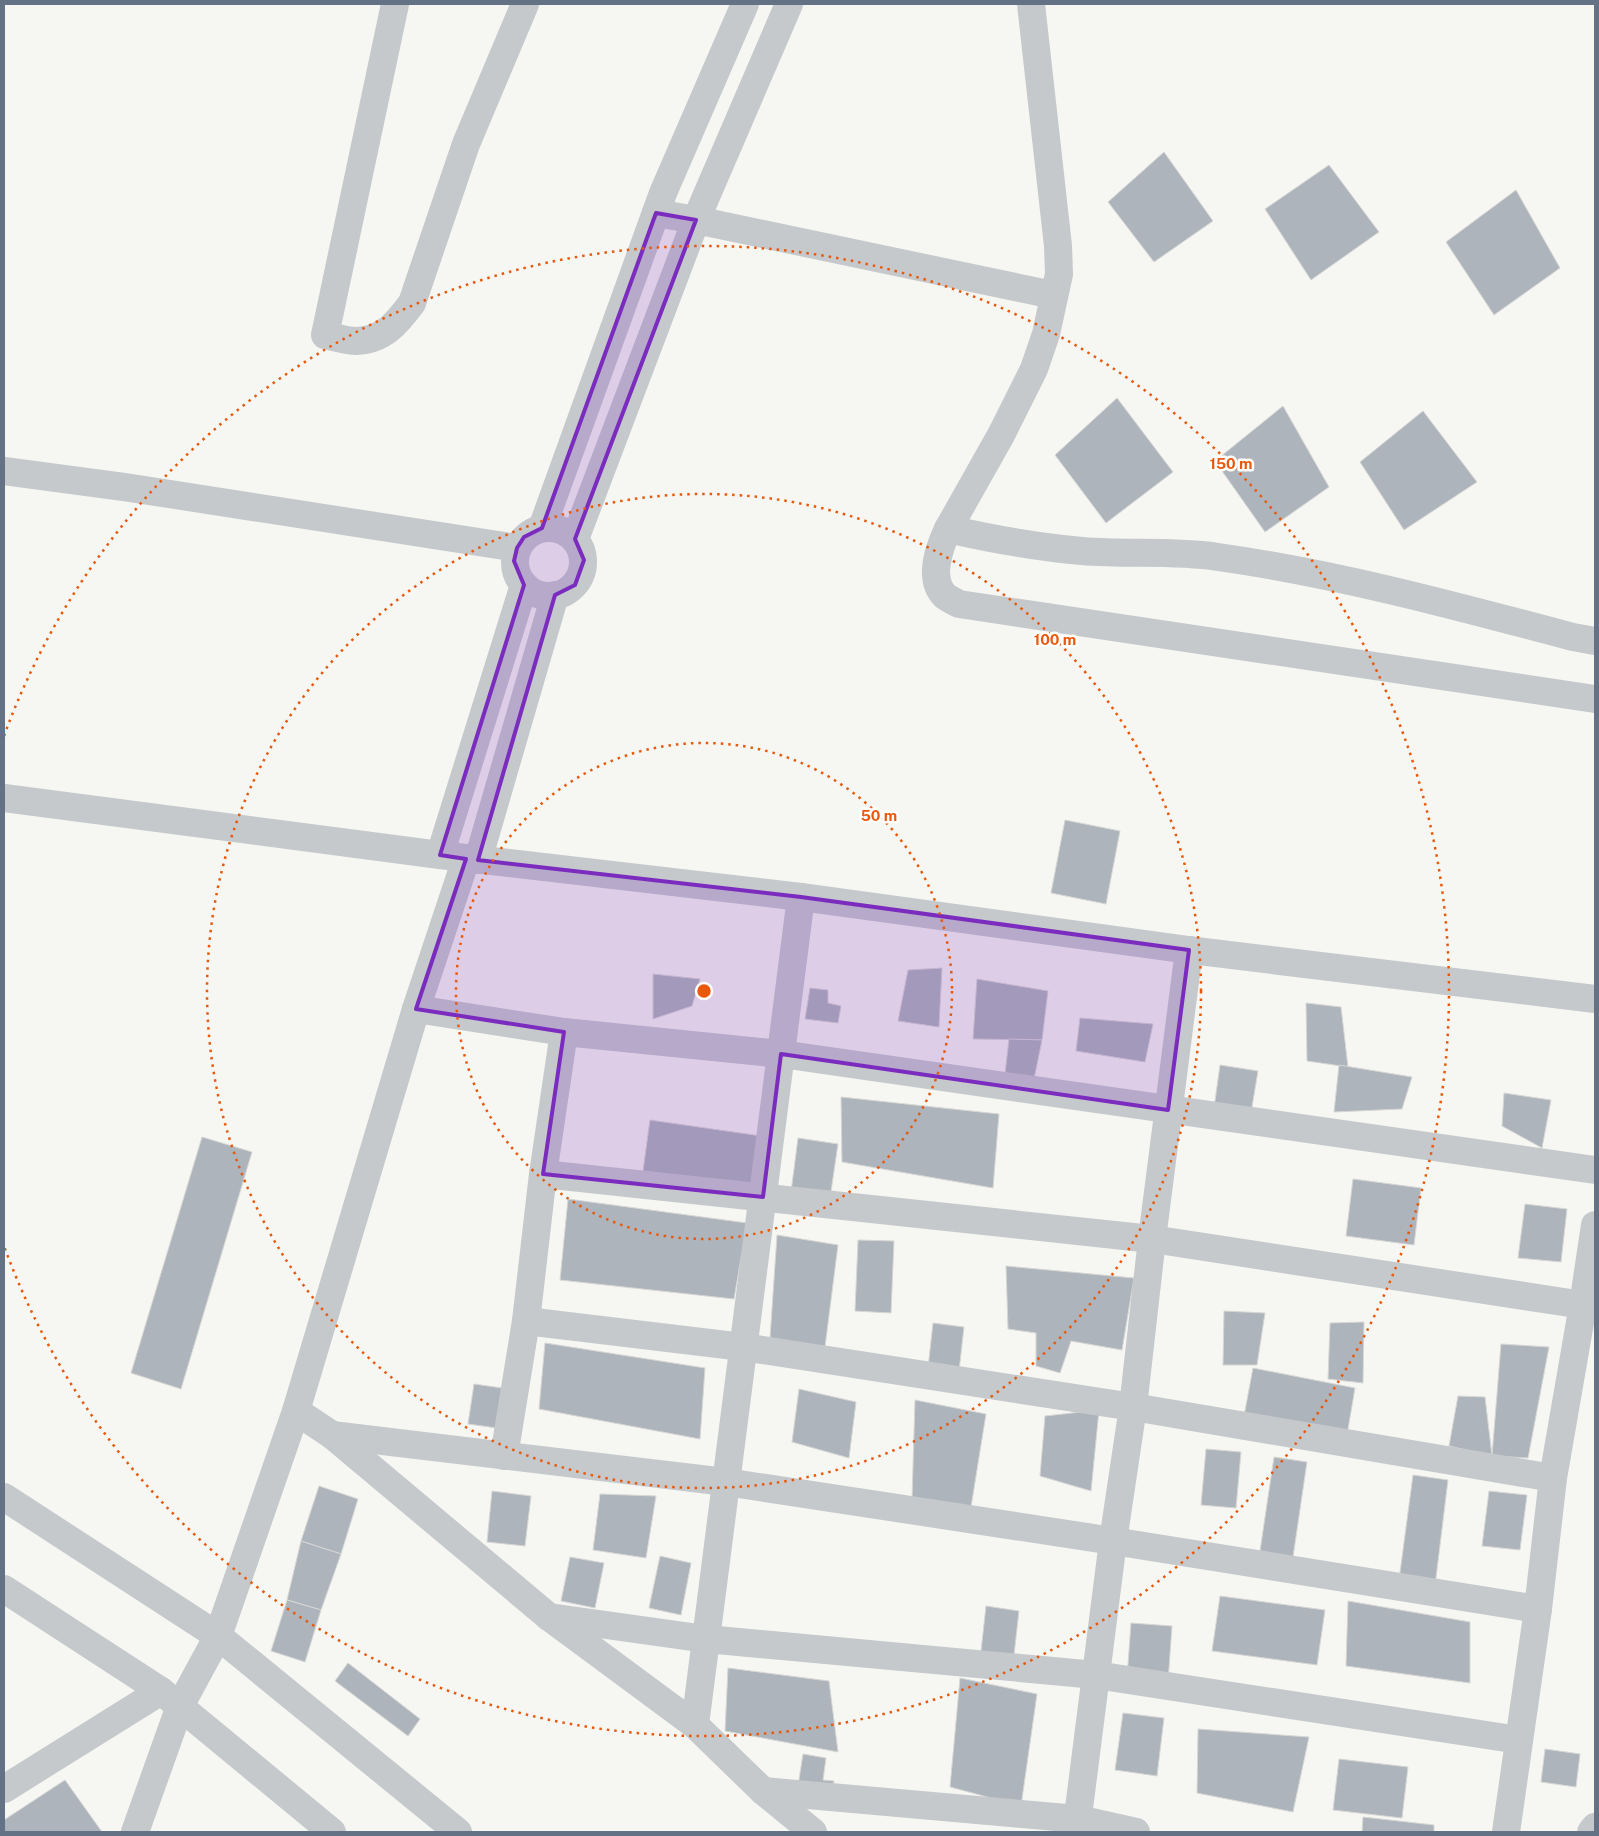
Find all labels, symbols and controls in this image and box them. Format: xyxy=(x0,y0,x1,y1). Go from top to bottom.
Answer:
text: 150 m xyxy=(1209,455,1253,472)
text: 100 m xyxy=(1034,631,1076,648)
text: 50 m xyxy=(861,807,897,824)
centre of rings xyxy=(695,982,713,1000)

